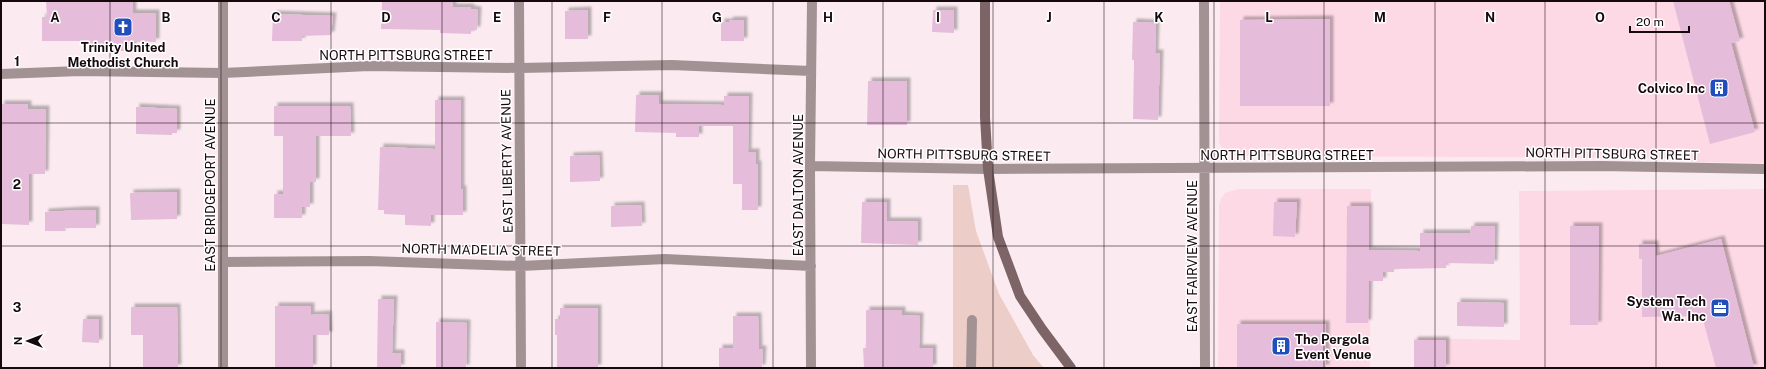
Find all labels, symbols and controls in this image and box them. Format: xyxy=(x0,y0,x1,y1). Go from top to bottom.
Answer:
scale bar xyxy=(1630,8,1689,34)
text: A xyxy=(50,10,60,25)
text: B xyxy=(162,10,171,25)
text: C xyxy=(271,10,281,25)
text: D xyxy=(381,10,391,25)
text: E xyxy=(493,10,501,25)
text: F xyxy=(603,10,611,25)
text: G xyxy=(712,10,722,25)
text: H xyxy=(823,10,833,25)
text: I xyxy=(936,10,940,25)
text: J xyxy=(1046,10,1052,25)
text: K xyxy=(1154,10,1164,25)
text: L xyxy=(1265,10,1273,25)
text: M xyxy=(1374,10,1386,25)
text: N xyxy=(1485,10,1495,25)
text: O xyxy=(1595,10,1605,25)
text: 20 m xyxy=(1636,15,1664,29)
church icon: Trinity United Methodist Church xyxy=(112,16,134,38)
place label: Trinity United Methodist Church xyxy=(67,40,179,70)
street label: NORTH PITTSBURG STREET xyxy=(319,48,493,63)
text: 1 xyxy=(14,54,20,69)
building icon: Colvico Inc xyxy=(1708,77,1730,99)
place label: Colvico Inc xyxy=(1638,81,1705,96)
street label: EAST LIBERTY AVENUE xyxy=(498,89,516,233)
street label: EAST BRIDGEPORT AVENUE xyxy=(203,98,218,272)
street label: EAST DALTON AVENUE xyxy=(791,114,806,256)
street label: NORTH PITTSBURG STREET xyxy=(1525,145,1699,163)
street label: NORTH PITTSBURG STREET xyxy=(877,146,1051,164)
street label: NORTH PITTSBURG STREET xyxy=(1200,148,1374,163)
text: 2 xyxy=(13,177,21,192)
street label: EAST FAIRVIEW AVENUE xyxy=(1185,180,1200,332)
street label: NORTH MADELIA STREET xyxy=(401,241,561,259)
place label: System Tech Wa. Inc xyxy=(1626,294,1706,324)
office icon: System Tech Wa. Inc xyxy=(1709,297,1731,319)
text: 3 xyxy=(13,300,22,315)
north arrow xyxy=(8,321,48,361)
place label: The Pergola Event Venue xyxy=(1295,332,1372,362)
building icon: The Pergola Event Venue xyxy=(1270,335,1292,357)
text: N xyxy=(12,337,24,345)

